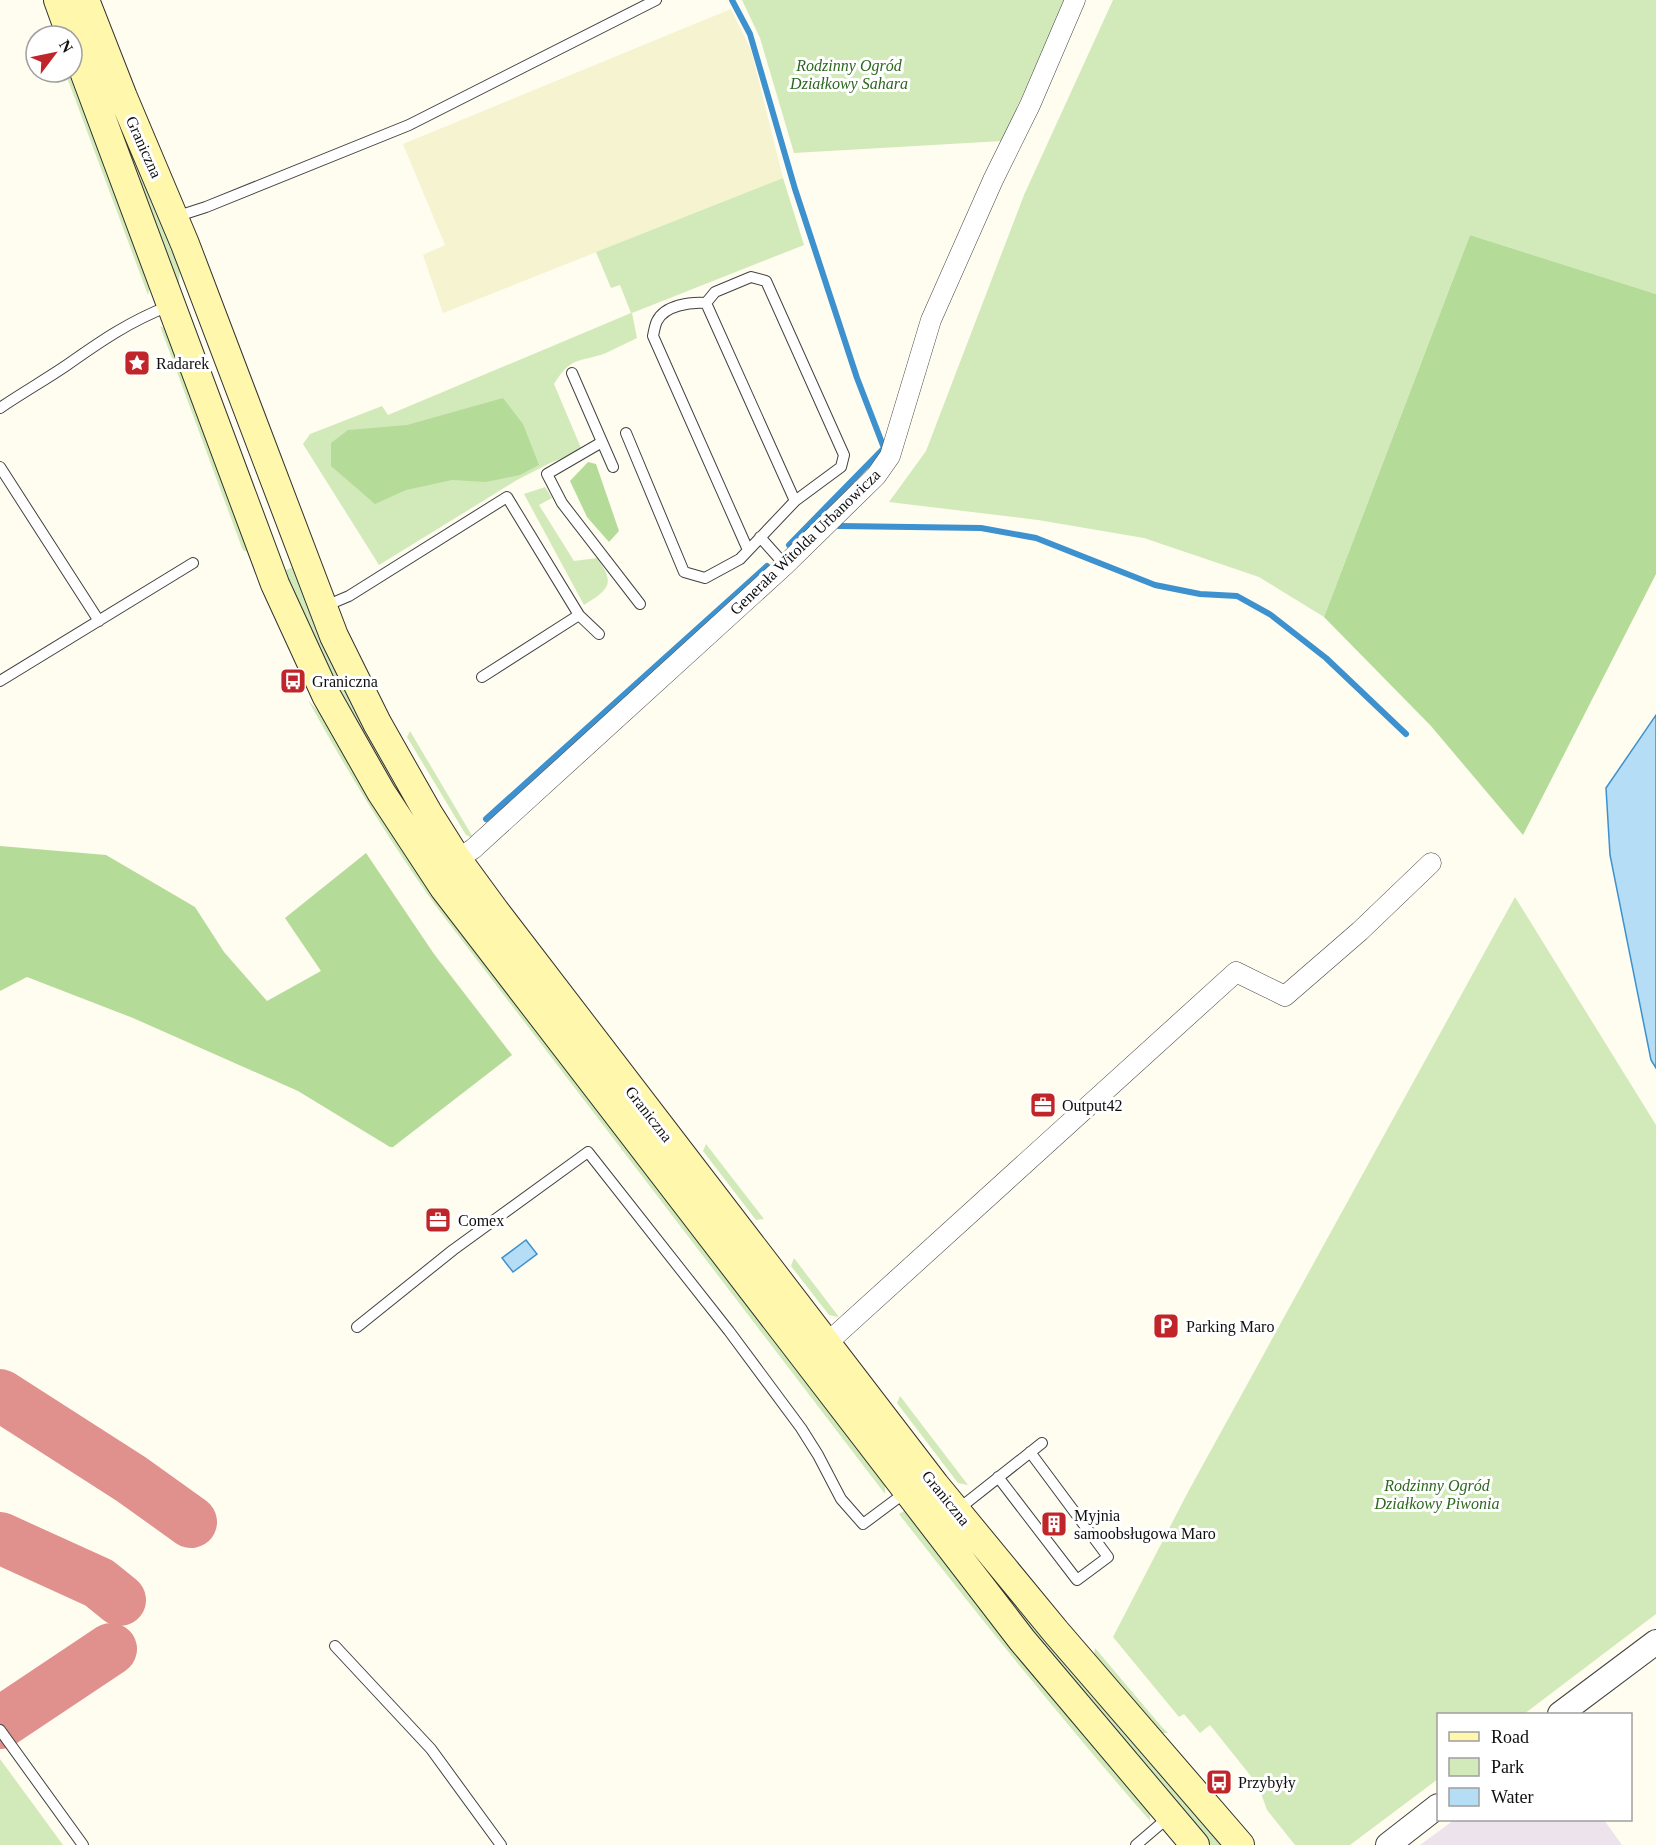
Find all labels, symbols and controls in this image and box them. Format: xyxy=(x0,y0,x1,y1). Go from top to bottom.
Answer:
north arrow xyxy=(24,24,84,84)
text: N xyxy=(56,37,77,56)
park label: Rodzinny Ogród Działkowy Sahara xyxy=(789,57,908,93)
street label: Graniczna xyxy=(123,114,165,180)
place icon: Radarek xyxy=(122,348,152,378)
place label: Radarek xyxy=(156,355,209,372)
street label: Generała Witolda Urbanowicza xyxy=(727,466,883,618)
bus stop icon: Graniczna xyxy=(278,666,308,696)
place label: Graniczna xyxy=(312,673,378,690)
street label: Graniczna xyxy=(622,1083,676,1145)
office icon: Output42 xyxy=(1028,1090,1058,1120)
place label: Output42 xyxy=(1062,1097,1122,1115)
office icon: Comex xyxy=(423,1205,453,1235)
place label: Comex xyxy=(458,1212,504,1229)
parking icon: Parking Maro xyxy=(1151,1311,1181,1341)
place label: Parking Maro xyxy=(1186,1318,1274,1336)
street label: Graniczna xyxy=(919,1467,973,1529)
park label: Rodzinny Ogród Działkowy Piwonia xyxy=(1374,1477,1499,1513)
place label: Myjnia samoobsługowa Maro xyxy=(1074,1507,1216,1543)
building icon: Myjnia samoobsługowa Maro xyxy=(1039,1509,1069,1539)
legend xyxy=(1437,1713,1632,1821)
text: Road xyxy=(1491,1727,1529,1747)
text: Park xyxy=(1491,1757,1524,1777)
bus stop icon: Przybyły xyxy=(1204,1767,1234,1797)
place label: Przybyły xyxy=(1238,1774,1296,1792)
text: Water xyxy=(1491,1787,1534,1807)

